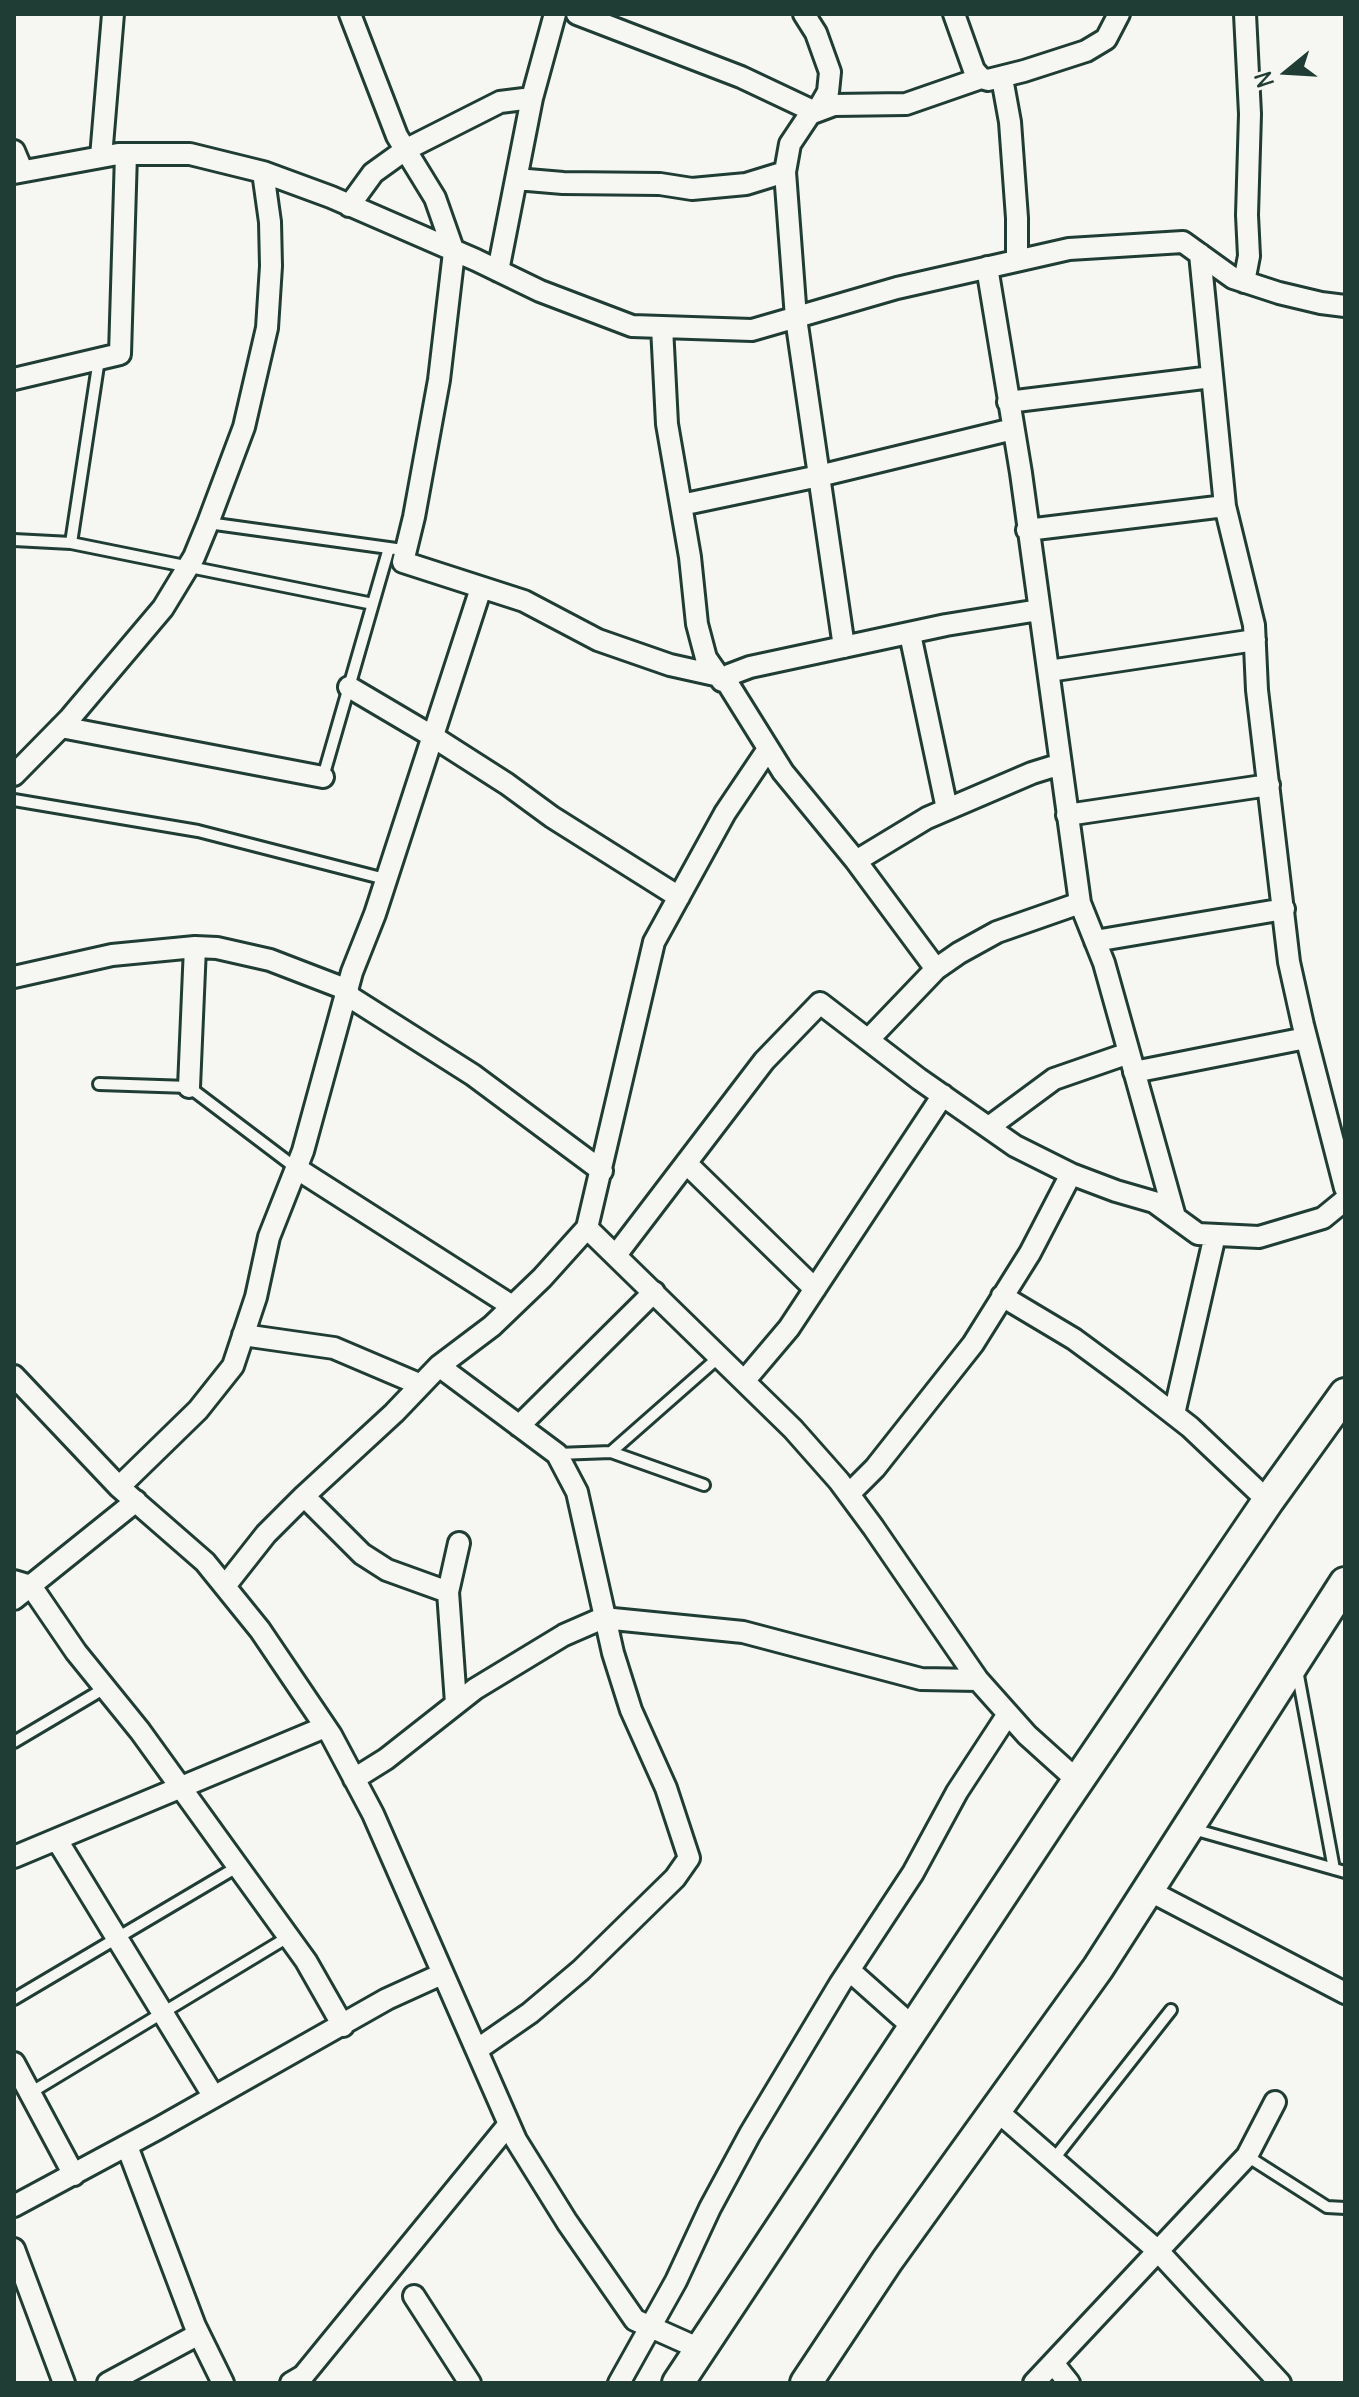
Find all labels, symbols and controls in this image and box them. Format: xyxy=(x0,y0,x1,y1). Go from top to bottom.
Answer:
north arrow xyxy=(1247,32,1327,112)
text: N xyxy=(1249,68,1280,91)

